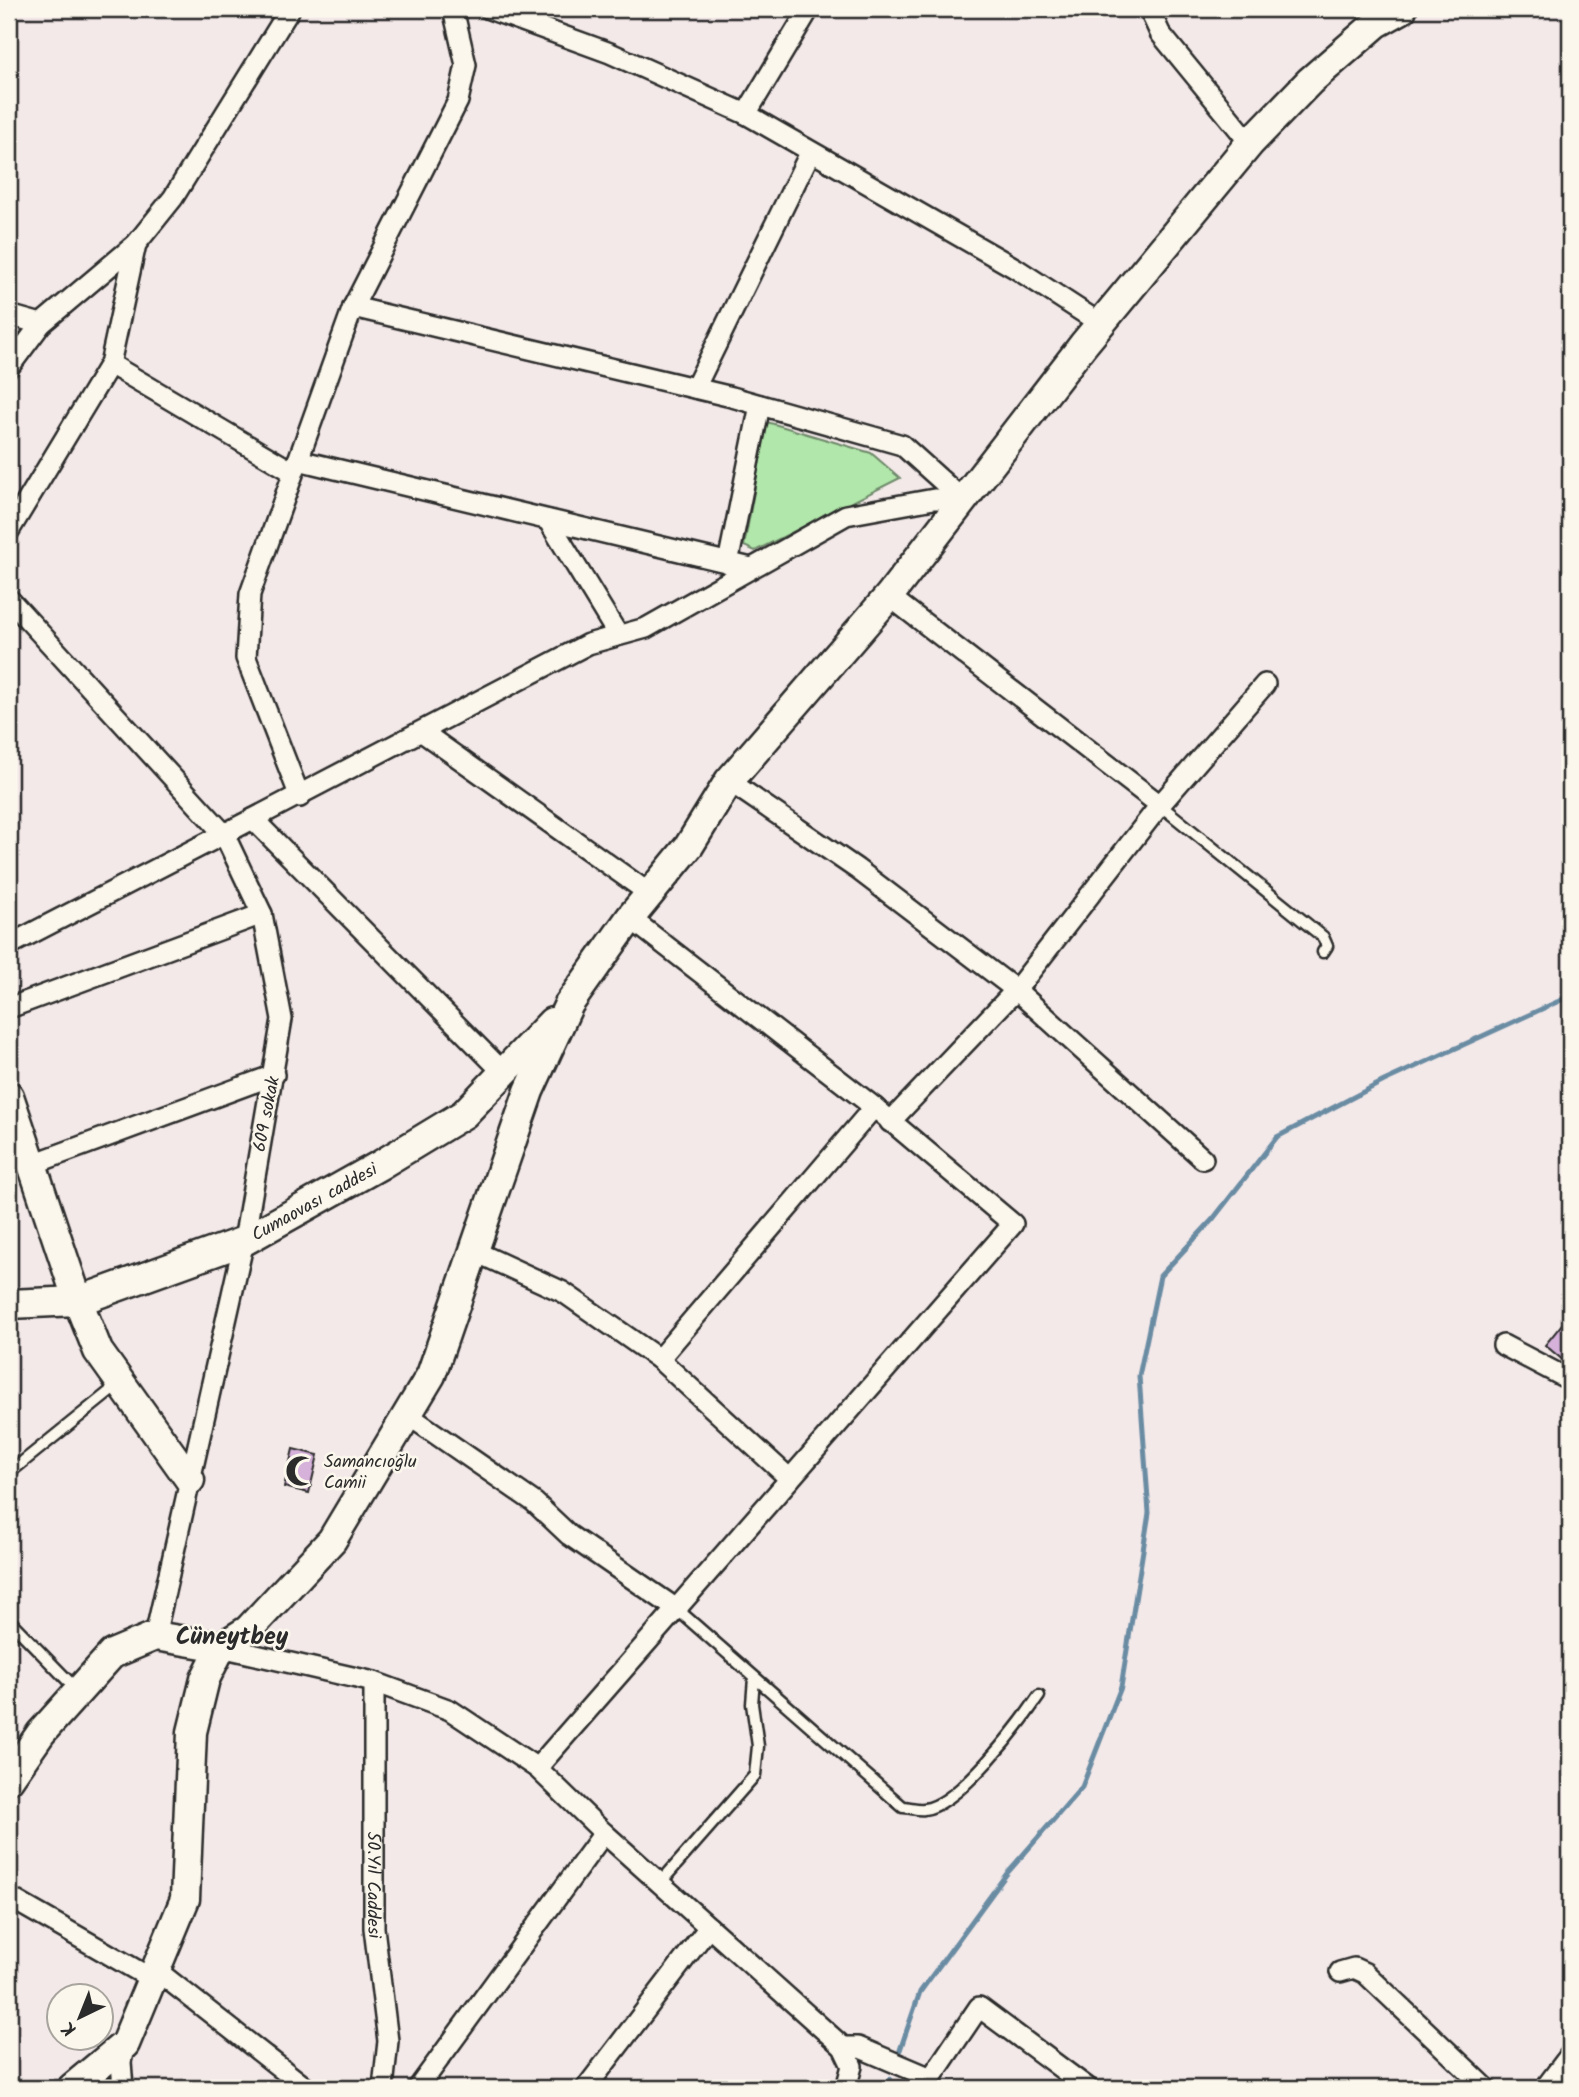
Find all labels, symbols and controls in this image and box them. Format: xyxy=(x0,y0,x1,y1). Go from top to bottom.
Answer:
street label: 609 sokak xyxy=(246,1074,289,1154)
street label: Cumaovası caddesi xyxy=(247,1156,384,1250)
place label: Samancıoğlu Camii xyxy=(324,1448,417,1498)
mosque icon: Samancıoğlu Camii xyxy=(284,1454,318,1488)
district label: Cüneytbey xyxy=(176,1618,289,1657)
street label: 50.Yıl Caddesi xyxy=(358,1832,388,1941)
north arrow xyxy=(46,1982,116,2052)
text: K xyxy=(55,2013,84,2043)

